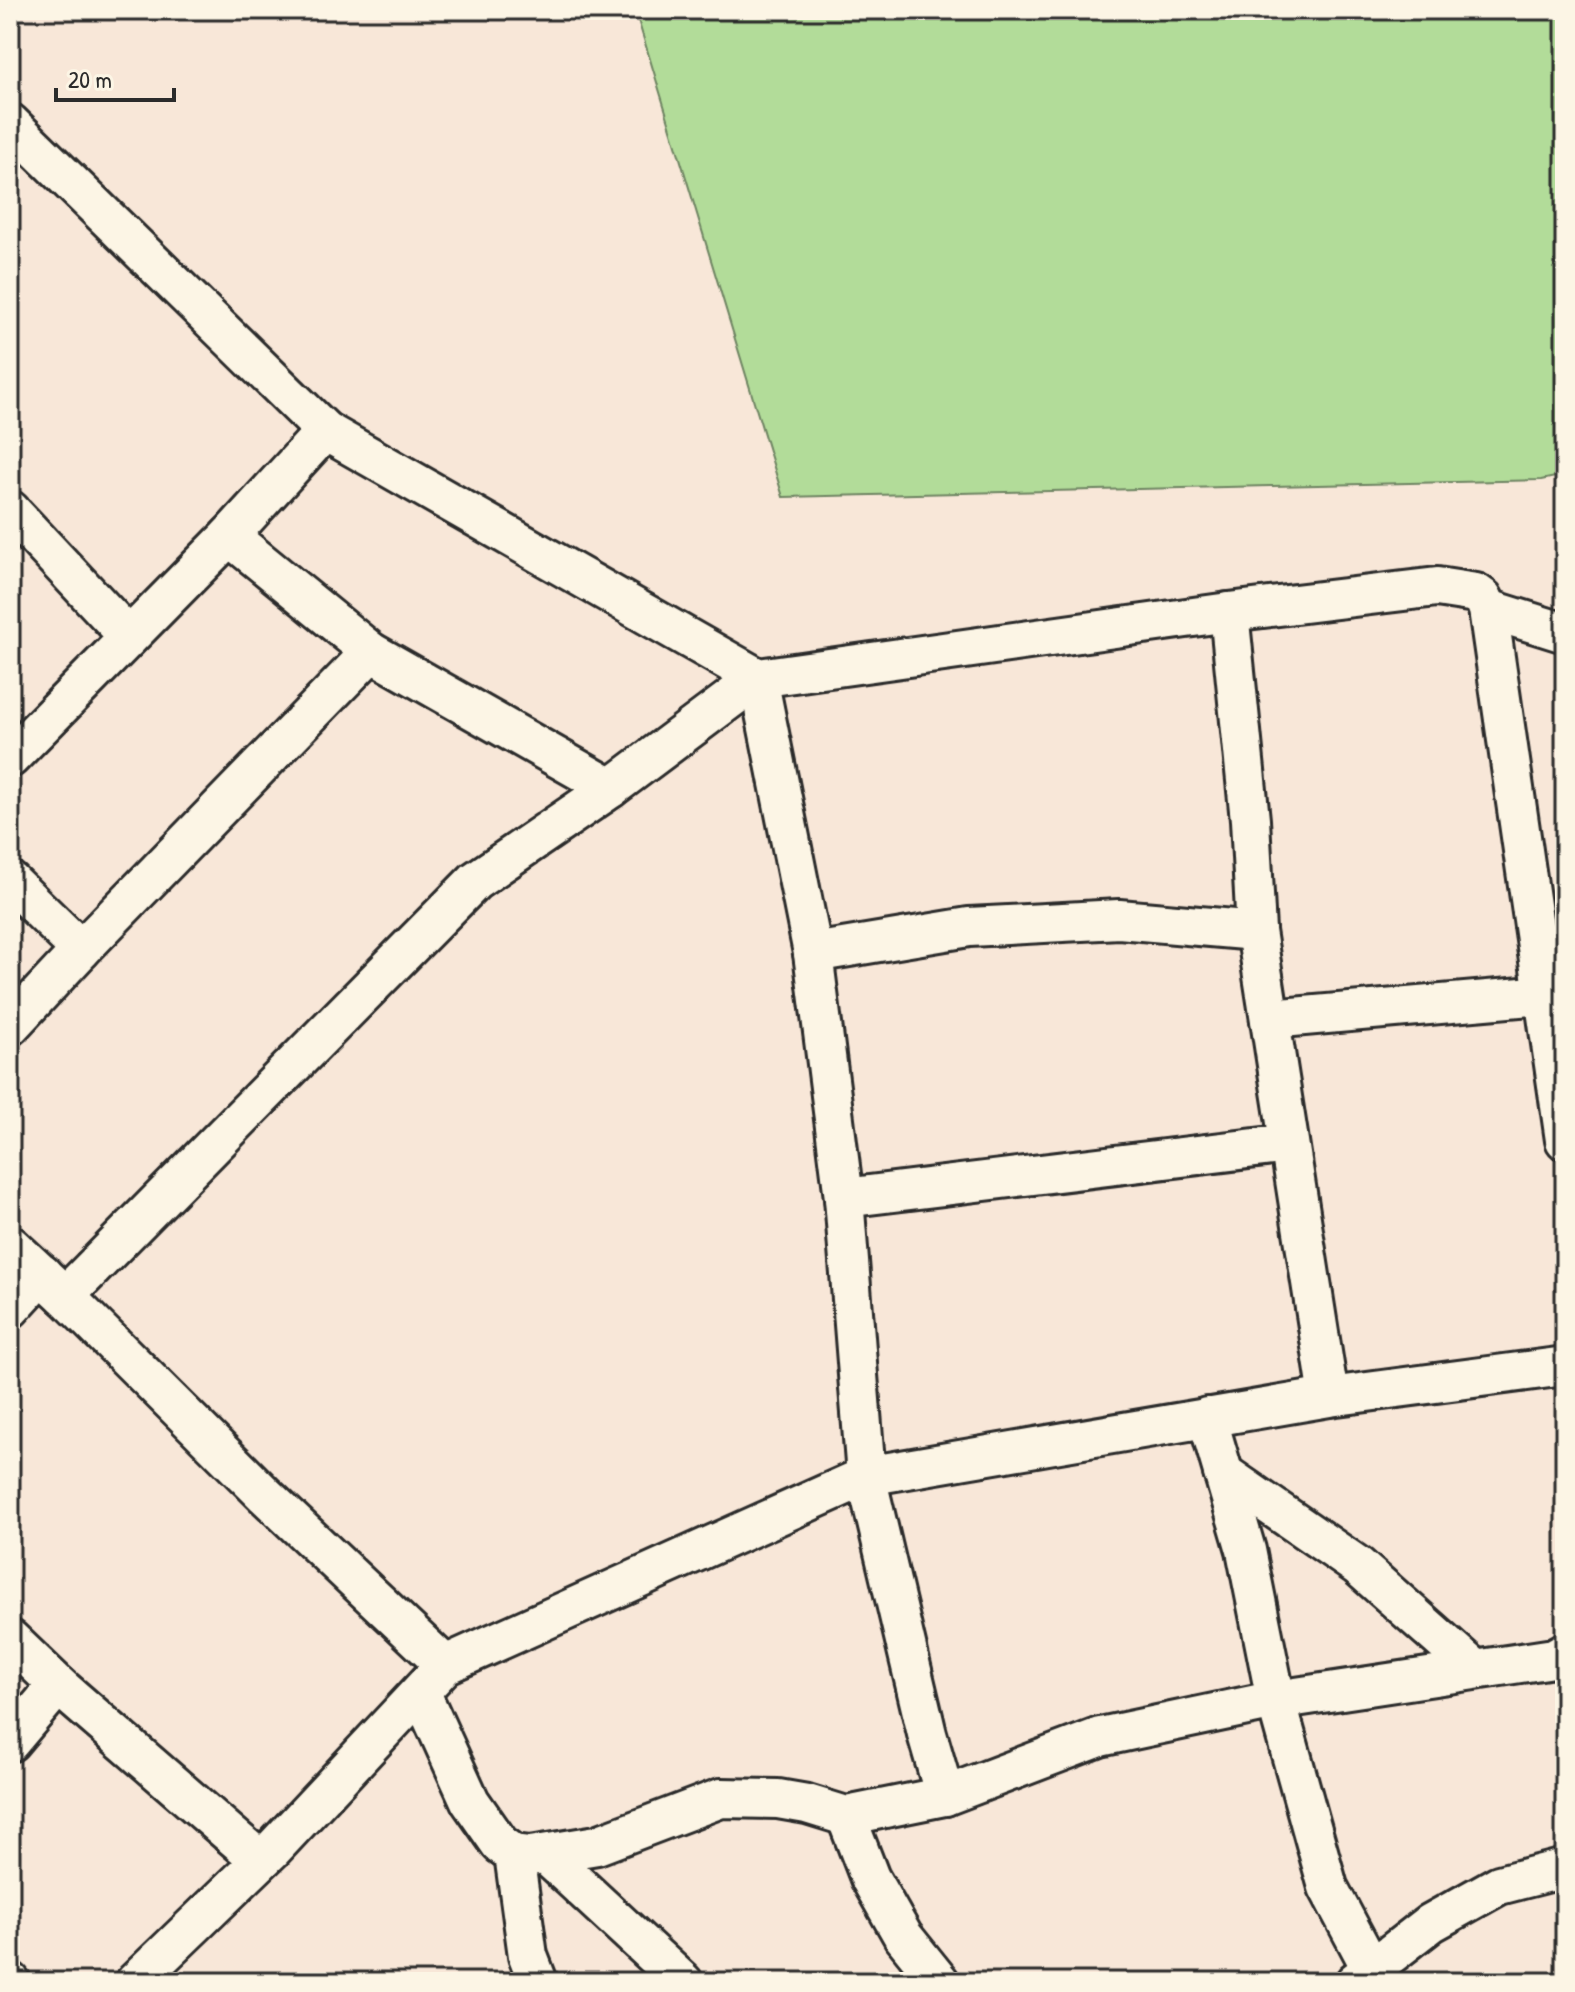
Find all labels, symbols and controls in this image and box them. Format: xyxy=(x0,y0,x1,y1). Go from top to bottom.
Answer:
scale bar xyxy=(56,52,174,102)
text: 20 m xyxy=(68,63,112,95)

